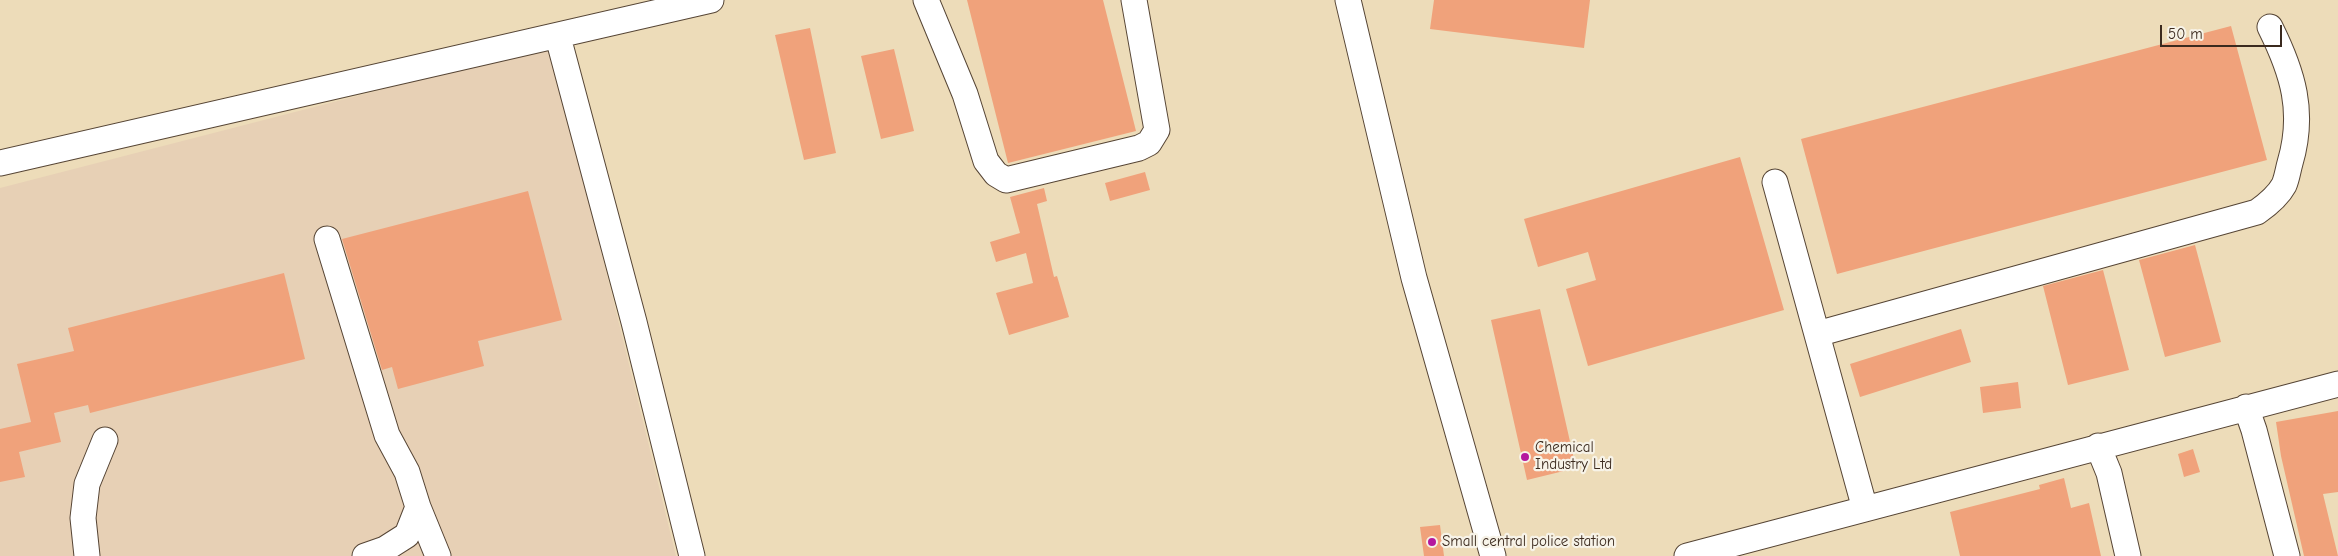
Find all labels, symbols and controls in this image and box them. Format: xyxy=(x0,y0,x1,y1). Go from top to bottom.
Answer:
scale bar xyxy=(2163,15,2286,47)
text: 50 m xyxy=(2168,25,2203,43)
place label: Chemical Industry Ltd xyxy=(1535,439,1612,474)
marker: Chemical Industry Ltd xyxy=(1519,451,1531,463)
place label: Small central police station xyxy=(1442,533,1615,551)
marker: Small central police station xyxy=(1426,536,1438,548)

